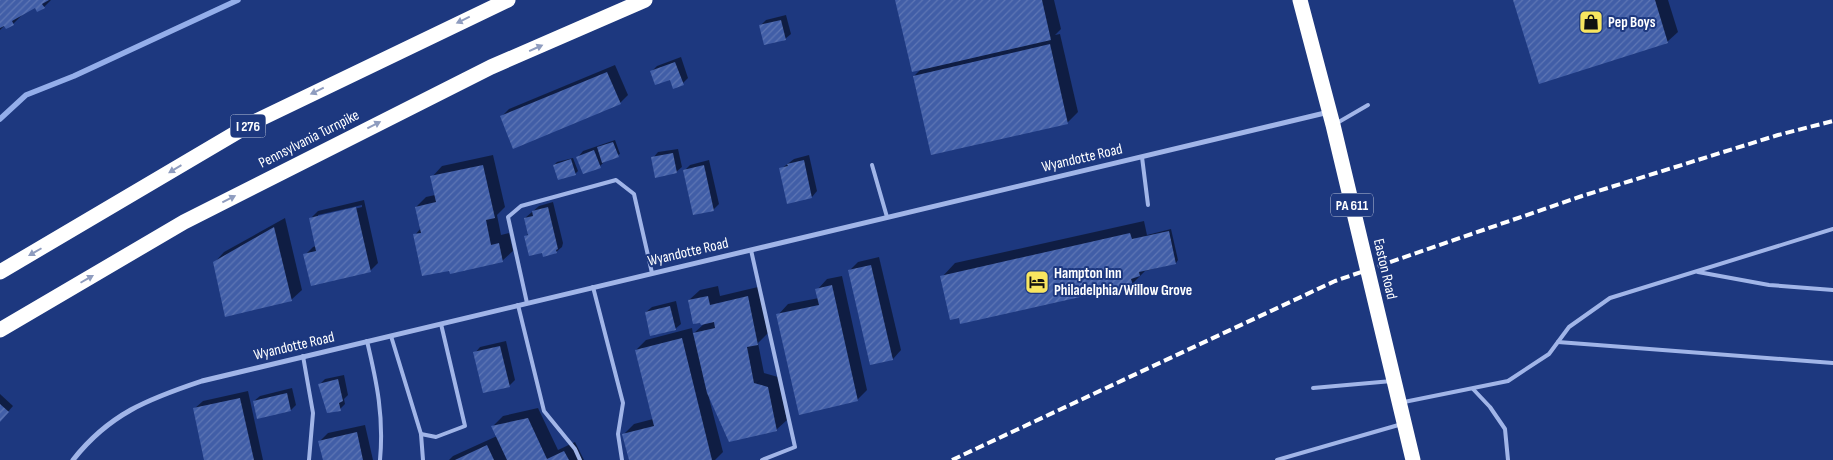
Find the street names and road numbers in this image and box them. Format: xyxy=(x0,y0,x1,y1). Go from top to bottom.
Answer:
street label: Pennsylvania Turnpike xyxy=(256,105,362,173)
road number: I 276 xyxy=(230,114,266,138)
street label: Wyandotte Road xyxy=(1040,139,1124,177)
road number: PA 611 xyxy=(1331,194,1373,216)
street label: Wyandotte Road xyxy=(646,233,730,271)
street label: Easton Road xyxy=(1369,237,1401,301)
street label: Wyandotte Road xyxy=(252,327,336,365)

